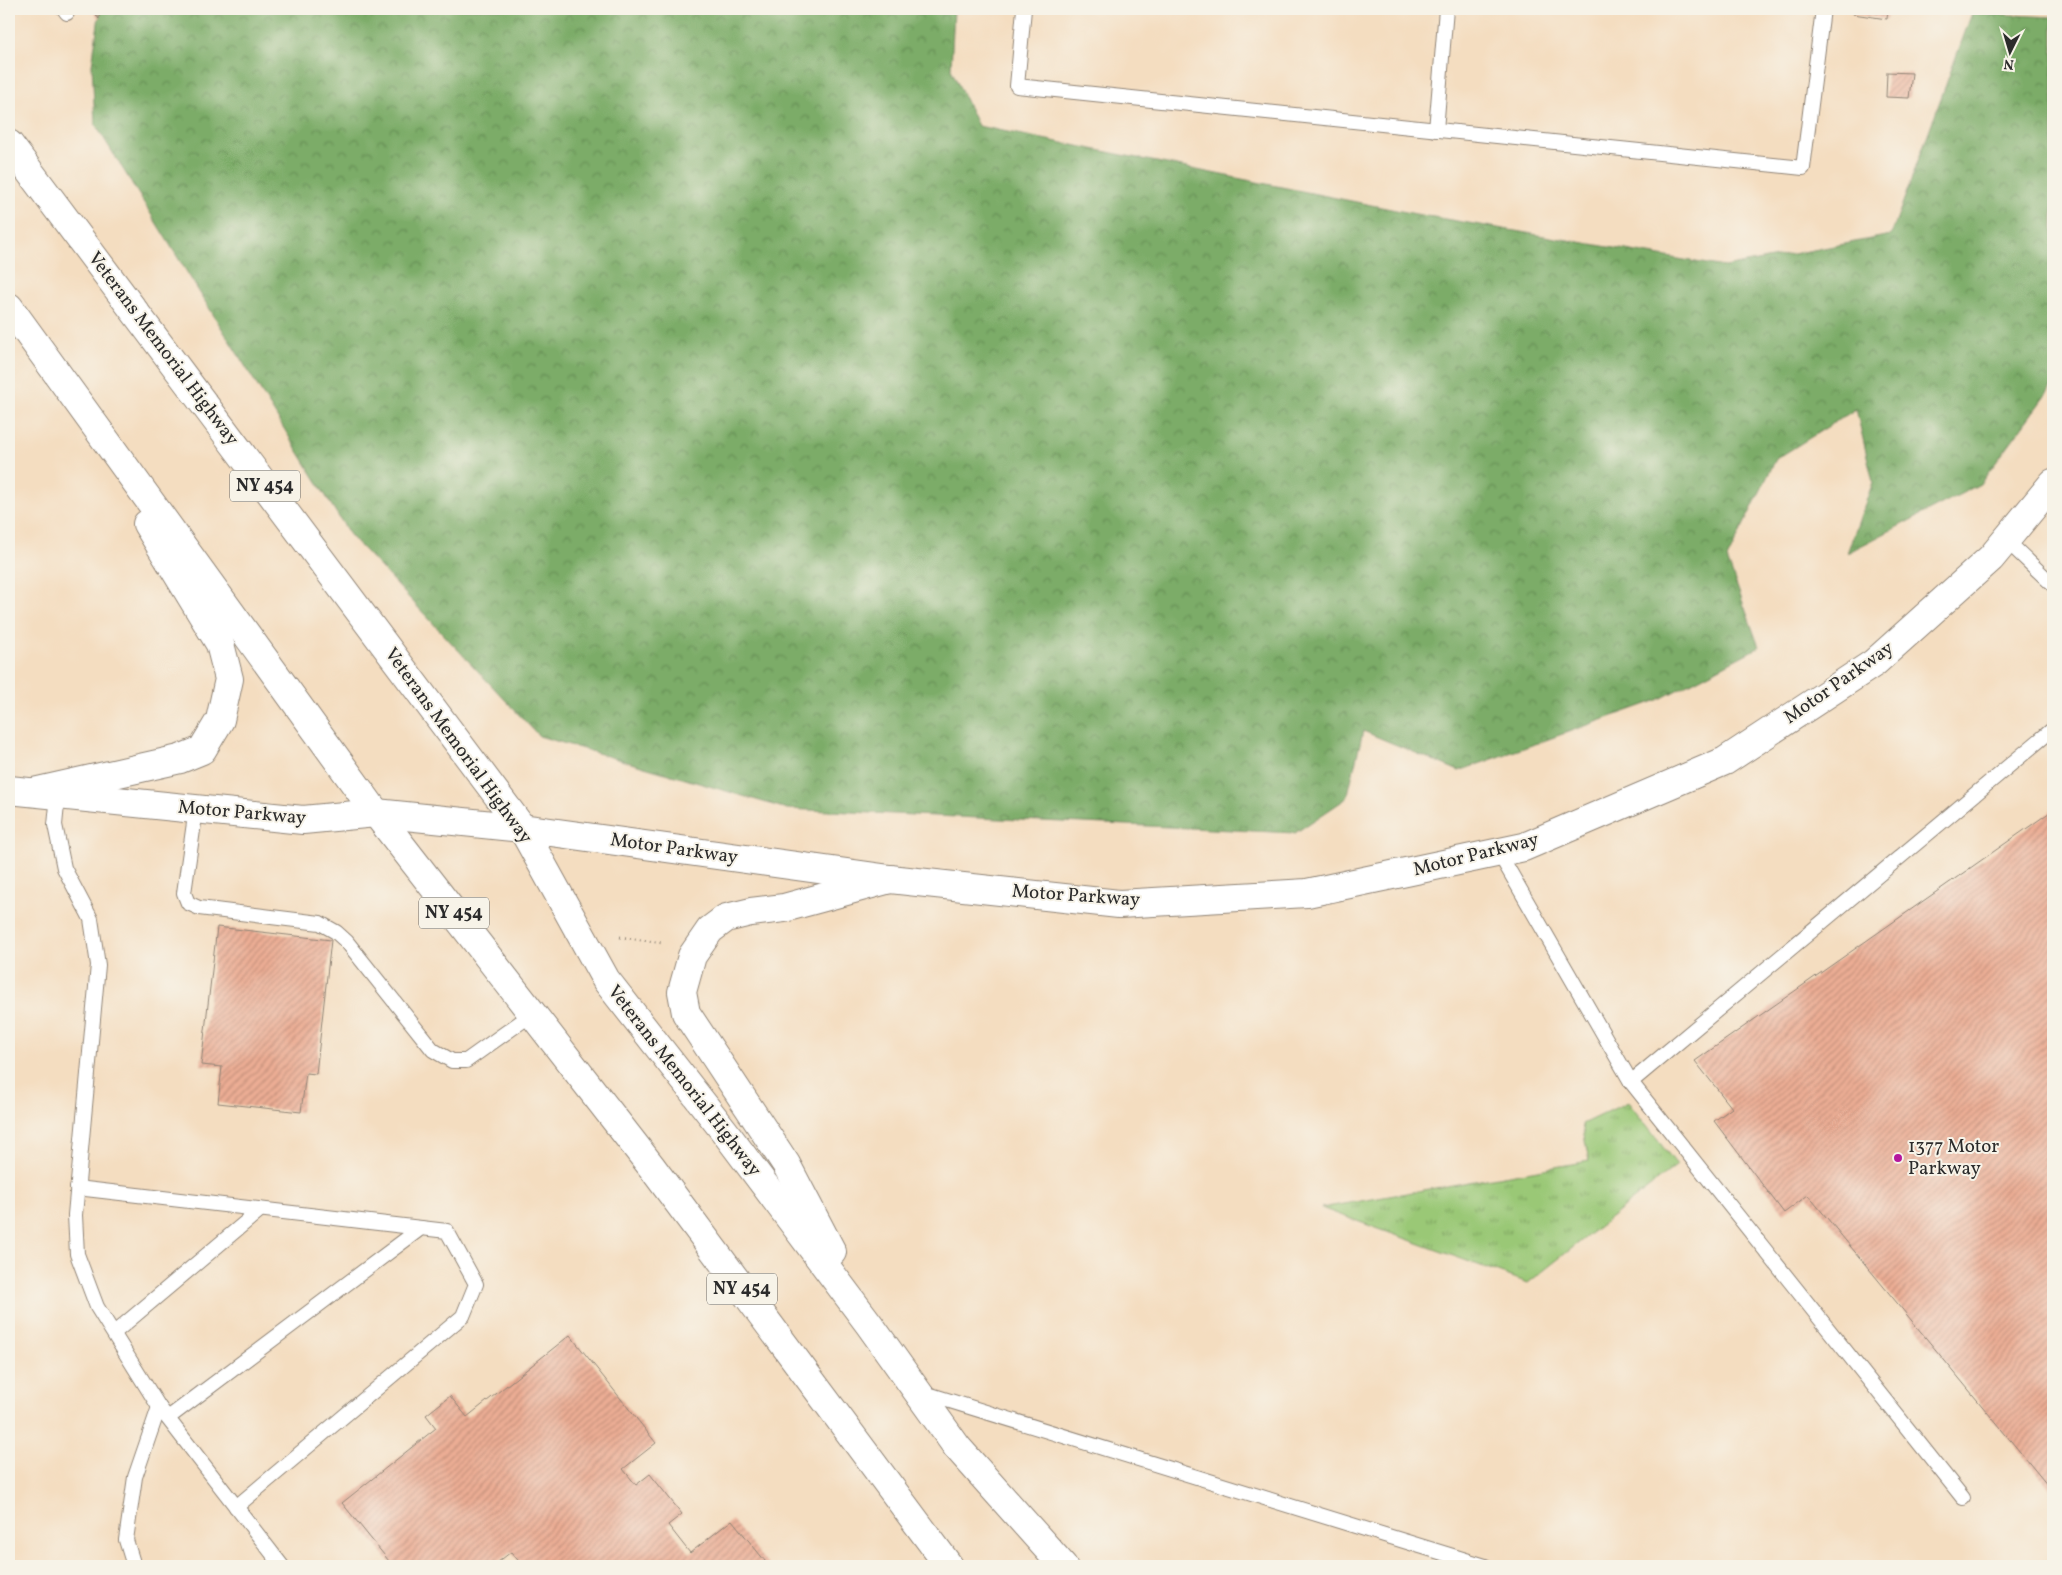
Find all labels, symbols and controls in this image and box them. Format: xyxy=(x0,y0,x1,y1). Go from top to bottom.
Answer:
north arrow xyxy=(1984,28,2034,78)
text: N xyxy=(2003,54,2015,73)
street label: Veterans Memorial Highway xyxy=(81,247,245,451)
road number: NY 454 xyxy=(230,471,300,502)
street label: Motor Parkway xyxy=(1779,636,1899,730)
street label: Veterans Memorial Highway xyxy=(378,643,538,849)
street label: Motor Parkway xyxy=(177,794,307,832)
street label: Motor Parkway xyxy=(609,827,739,871)
street label: Motor Parkway xyxy=(1411,827,1541,883)
street label: Motor Parkway xyxy=(1011,879,1141,913)
road number: NY 454 xyxy=(419,898,489,928)
street label: Veterans Memorial Highway xyxy=(601,980,767,1182)
place label: 1377 Motor Parkway xyxy=(1908,1134,1999,1182)
marker: 1377 Motor Parkway xyxy=(1892,1152,1904,1164)
road number: NY 454 xyxy=(707,1274,777,1305)

